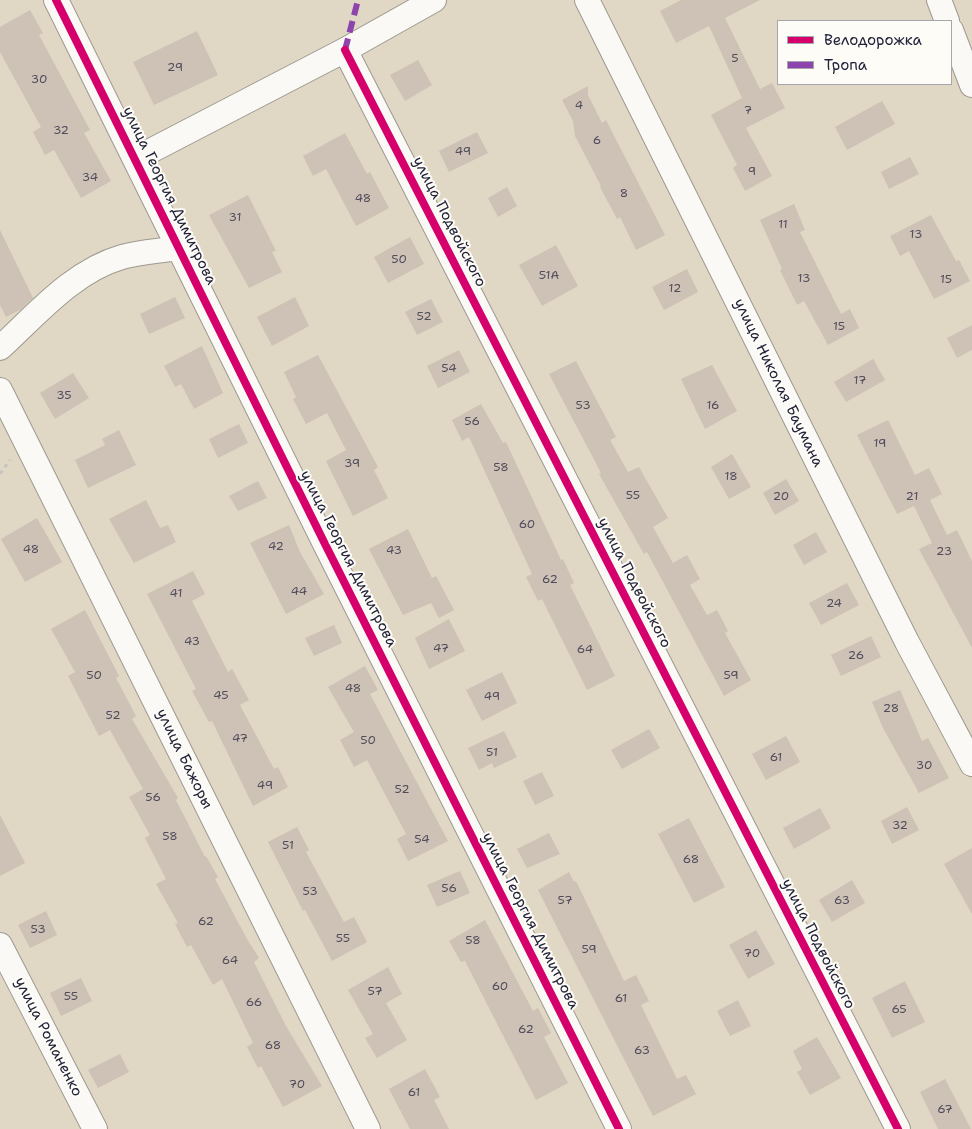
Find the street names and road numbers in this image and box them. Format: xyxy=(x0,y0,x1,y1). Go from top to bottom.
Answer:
street label: улица Георгия Димитрова xyxy=(118,104,220,288)
street label: улица Подвойского xyxy=(408,154,490,290)
street label: улица Николая Баумана xyxy=(729,296,827,470)
street label: улица Георгия Димитрова xyxy=(296,468,400,650)
street label: улица Подвойского xyxy=(593,515,675,651)
street label: улица Бажоры xyxy=(152,706,216,812)
street label: улица Георгия Димитрова xyxy=(478,830,582,1012)
street label: улица Подвойского xyxy=(777,876,859,1012)
street label: улица Романенко xyxy=(10,974,86,1100)

